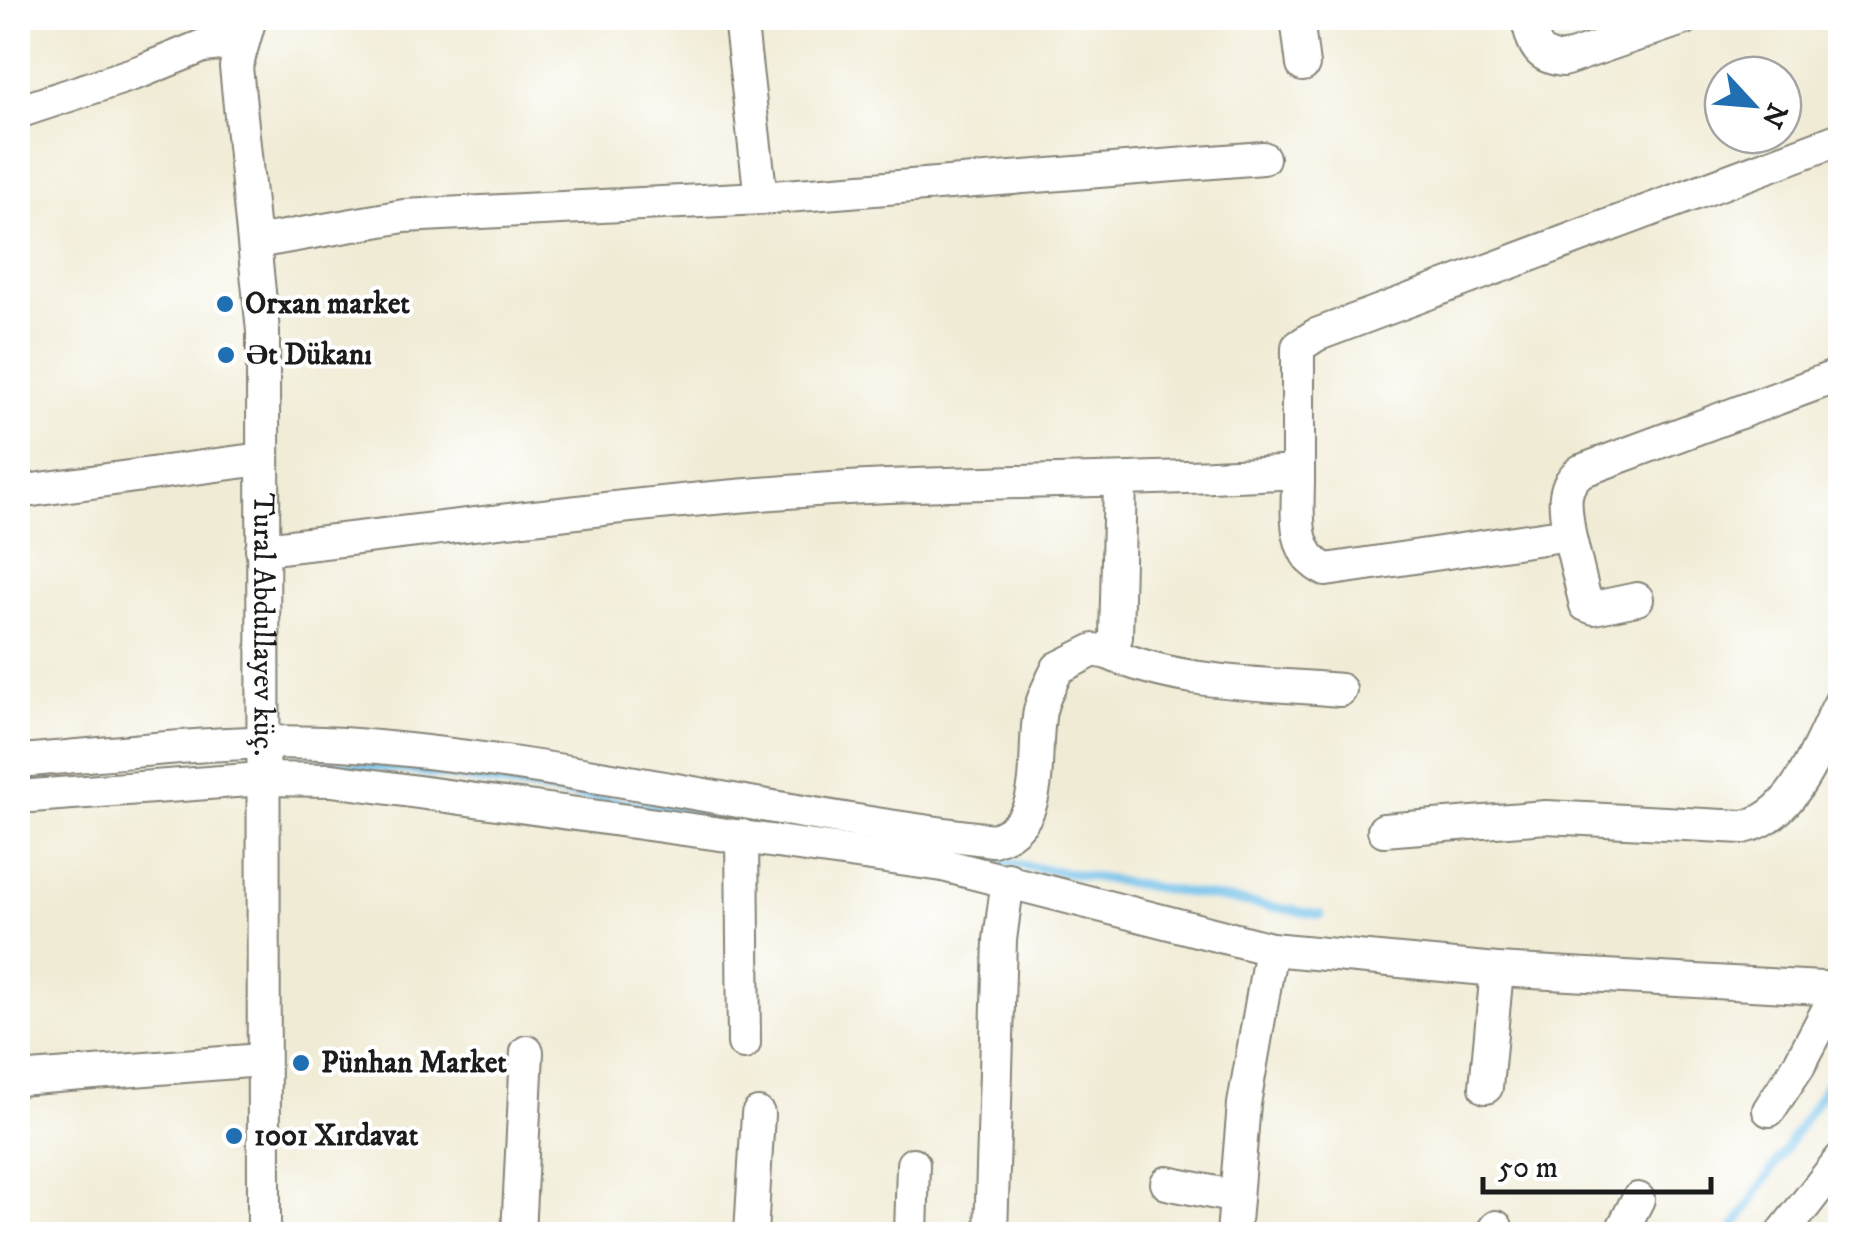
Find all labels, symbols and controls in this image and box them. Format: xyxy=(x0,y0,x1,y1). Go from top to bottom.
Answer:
north arrow xyxy=(1703,55,1803,155)
text: N xyxy=(1753,97,1795,133)
place label: Orxan market xyxy=(245,286,410,323)
marker: Orxan market xyxy=(214,293,236,315)
place label: Ət Dükanı xyxy=(246,337,372,374)
marker: Ət Dükanı xyxy=(215,344,237,366)
street label: Tural Abdullayev küç. xyxy=(245,493,282,756)
place label: Pünhan Market xyxy=(321,1045,507,1082)
marker: Pünhan Market xyxy=(290,1052,312,1074)
place label: 1001 Xırdavat xyxy=(254,1118,419,1155)
marker: 1001 Xırdavat xyxy=(223,1125,245,1147)
scale bar xyxy=(1483,1132,1710,1194)
text: 50 m xyxy=(1498,1150,1558,1187)

